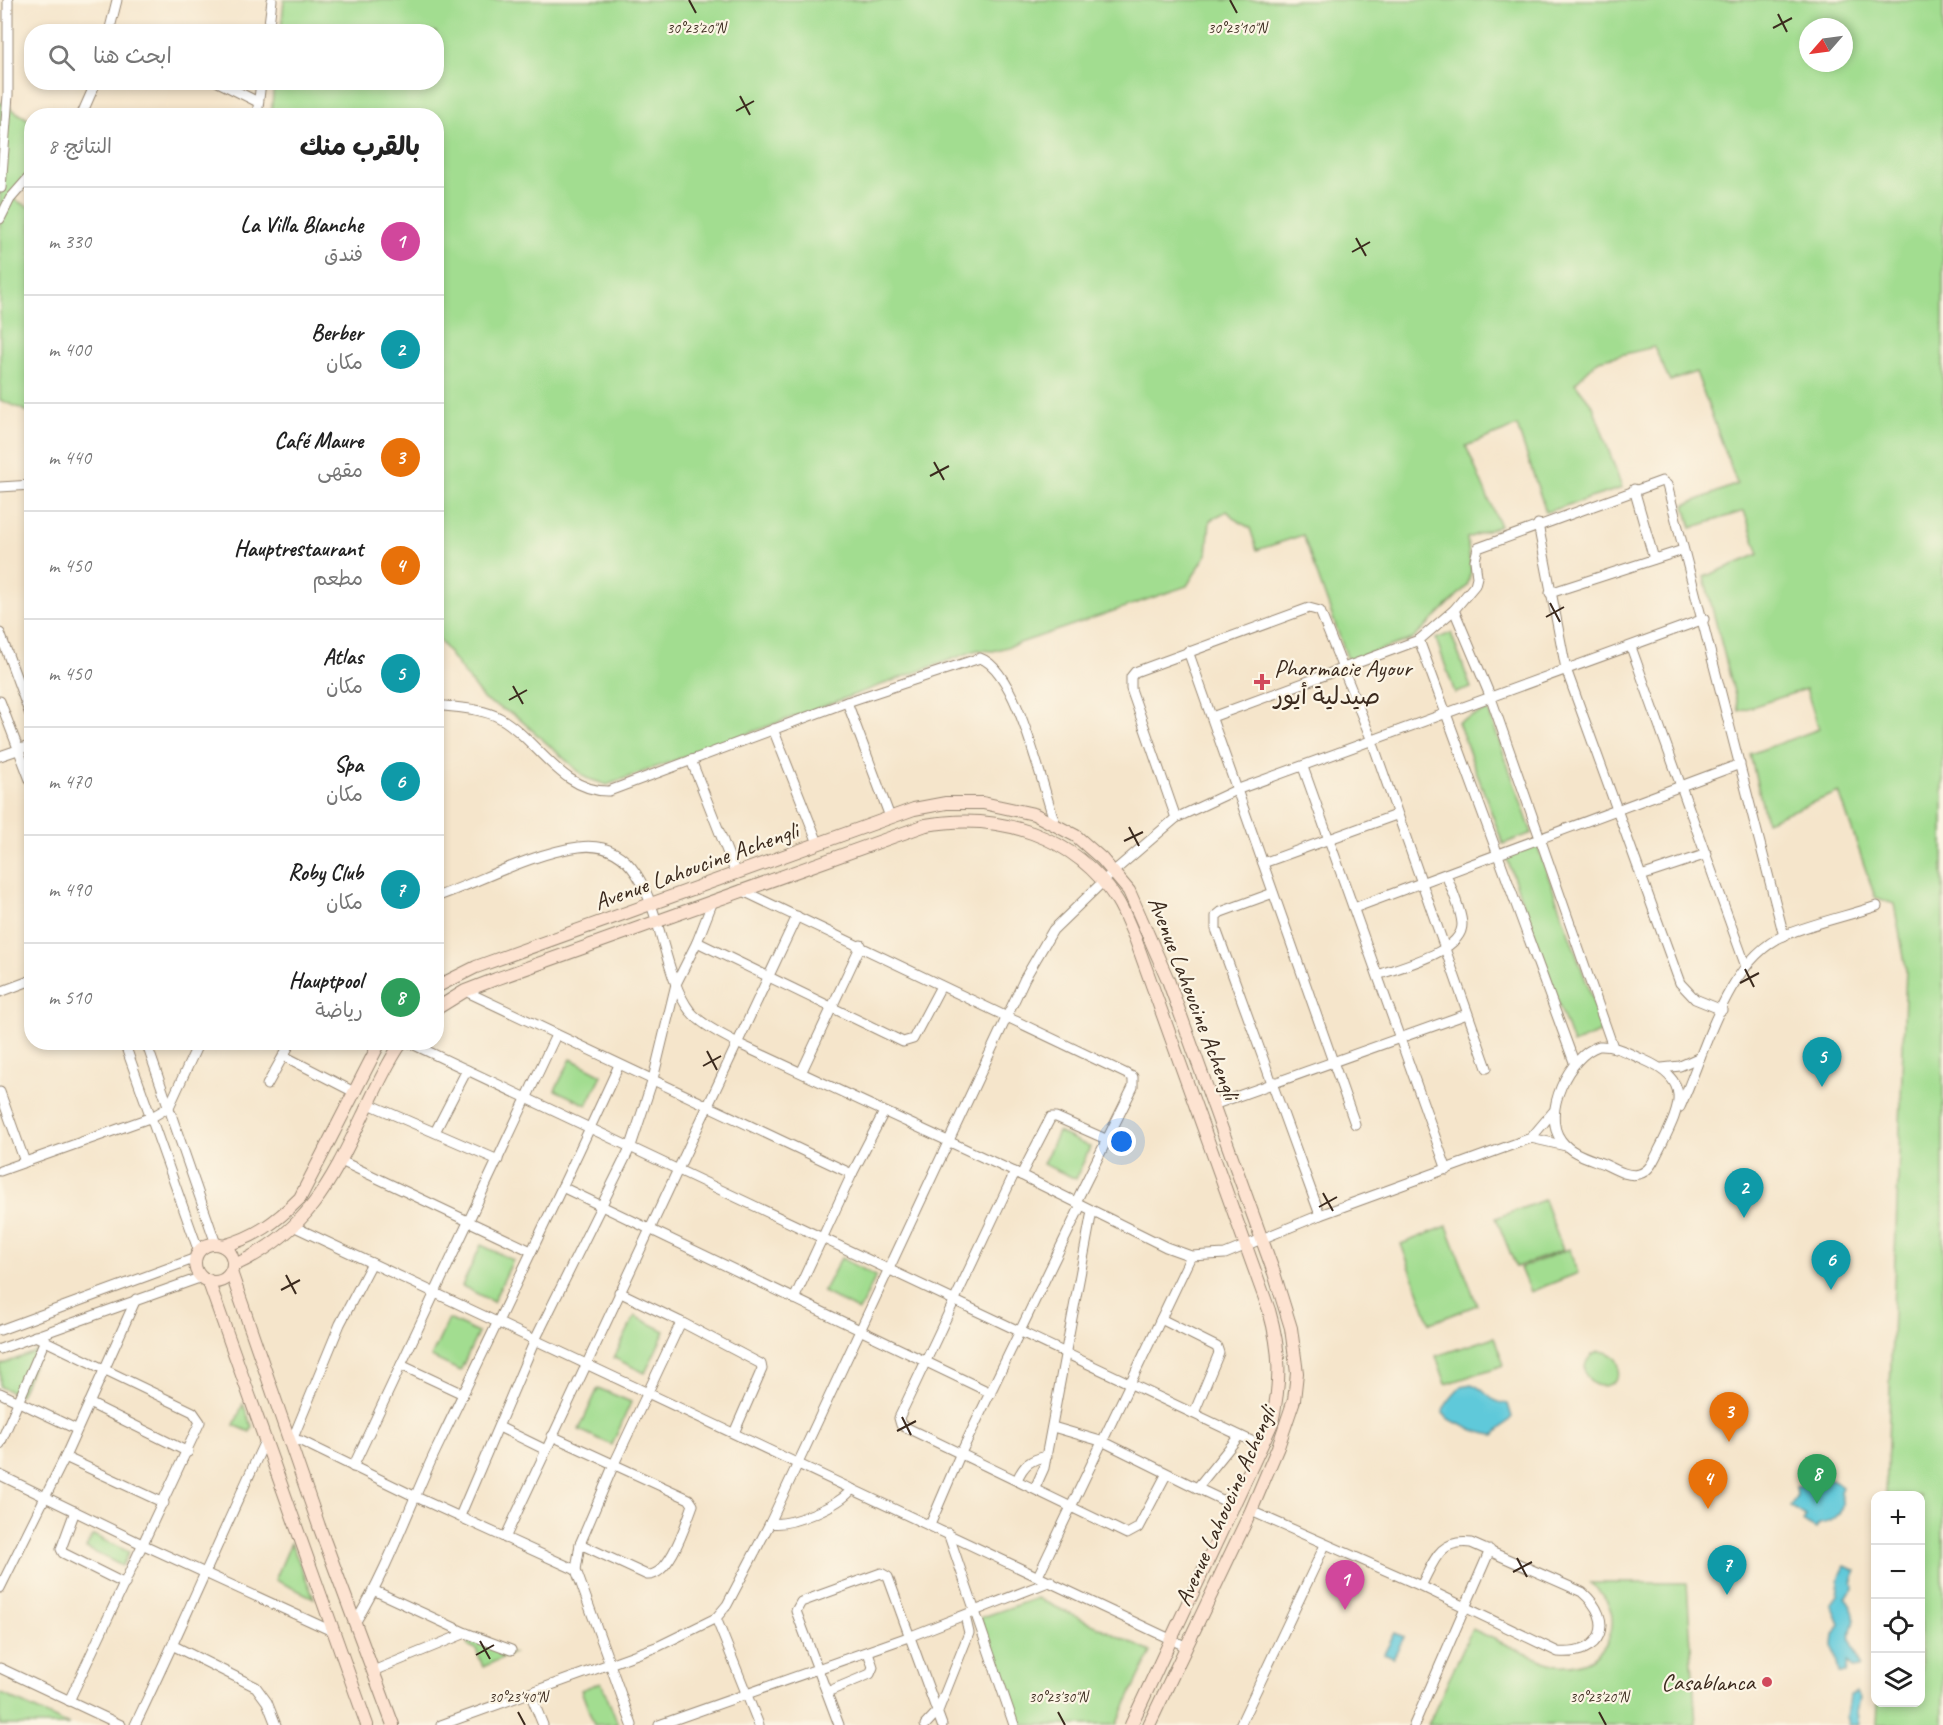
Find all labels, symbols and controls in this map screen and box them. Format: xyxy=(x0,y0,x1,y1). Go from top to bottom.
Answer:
north arrow xyxy=(1799,18,1853,72)
text: 30°23'20"N xyxy=(666,19,729,38)
text: 30°23'10"N xyxy=(1207,19,1270,38)
search box xyxy=(24,24,444,90)
icon: search xyxy=(45,41,78,74)
text: ابحث هنا xyxy=(93,42,172,70)
text: بالقرب منك xyxy=(300,130,420,163)
text: النتائج: 8 xyxy=(48,134,112,159)
text: La Villa Blanche xyxy=(240,211,363,239)
text: 330 m xyxy=(48,229,91,254)
text: 1 xyxy=(396,229,405,254)
text: فندق xyxy=(324,242,363,267)
text: Berber xyxy=(311,319,363,347)
text: 400 m xyxy=(48,337,91,362)
text: 2 xyxy=(396,337,405,362)
text: مكان xyxy=(326,350,363,375)
text: Café Maure xyxy=(274,427,363,455)
text: 440 m xyxy=(48,445,91,470)
text: 3 xyxy=(396,445,405,470)
text: مقهى xyxy=(317,458,363,483)
text: Hauptrestaurant xyxy=(234,535,363,563)
text: 450 m xyxy=(48,553,91,578)
text: 4 xyxy=(396,553,405,578)
text: مطعم xyxy=(312,566,363,591)
text: Atlas xyxy=(323,643,363,671)
place label: Pharmacie Ayour صيدلية أيور xyxy=(1272,653,1414,711)
text: 450 m xyxy=(48,661,91,686)
text: 5 xyxy=(396,661,405,686)
text: مكان xyxy=(326,674,363,699)
marker: Pharmacie Ayour صيدلية أيور xyxy=(1255,675,1269,689)
text: Spa xyxy=(334,751,363,779)
text: 470 m xyxy=(48,769,91,794)
text: 6 xyxy=(396,769,405,794)
text: مكان xyxy=(326,782,363,807)
street label: Avenue Lahoucine Achengli xyxy=(590,814,805,917)
text: Roby Club xyxy=(288,859,363,887)
text: 490 m xyxy=(48,877,91,902)
text: 7 xyxy=(396,877,405,902)
text: مكان xyxy=(326,890,363,915)
street label: Avenue Lahoucine Achengli xyxy=(1141,892,1247,1106)
text: Hauptpool xyxy=(289,967,363,995)
text: 510 m xyxy=(48,985,91,1010)
text: 8 xyxy=(396,985,405,1010)
text: رياضة xyxy=(315,998,363,1023)
pin: 5 xyxy=(1802,1038,1842,1087)
your location xyxy=(1107,1127,1136,1156)
pin: 2 xyxy=(1724,1168,1764,1218)
pin: 6 xyxy=(1812,1240,1850,1290)
pin: 3 xyxy=(1710,1392,1748,1442)
street label: Avenue Lahoucine Achengli xyxy=(1168,1399,1283,1610)
pin: 8 xyxy=(1798,1454,1836,1504)
pin: 4 xyxy=(1688,1460,1728,1509)
map controls xyxy=(1871,1491,1925,1707)
button: + xyxy=(1871,1491,1925,1545)
button: − xyxy=(1871,1545,1925,1599)
pin: 7 xyxy=(1708,1546,1746,1595)
pin: 1 xyxy=(1326,1560,1364,1610)
button: locate xyxy=(1871,1599,1925,1653)
button: layers xyxy=(1871,1653,1925,1707)
place label: Casablanca xyxy=(1661,1667,1757,1697)
marker: Casablanca xyxy=(1760,1675,1774,1689)
text: 30°23'40"N xyxy=(488,1688,551,1707)
text: 30°23'30"N xyxy=(1028,1688,1091,1707)
text: 30°23'20"N xyxy=(1569,1688,1632,1707)

